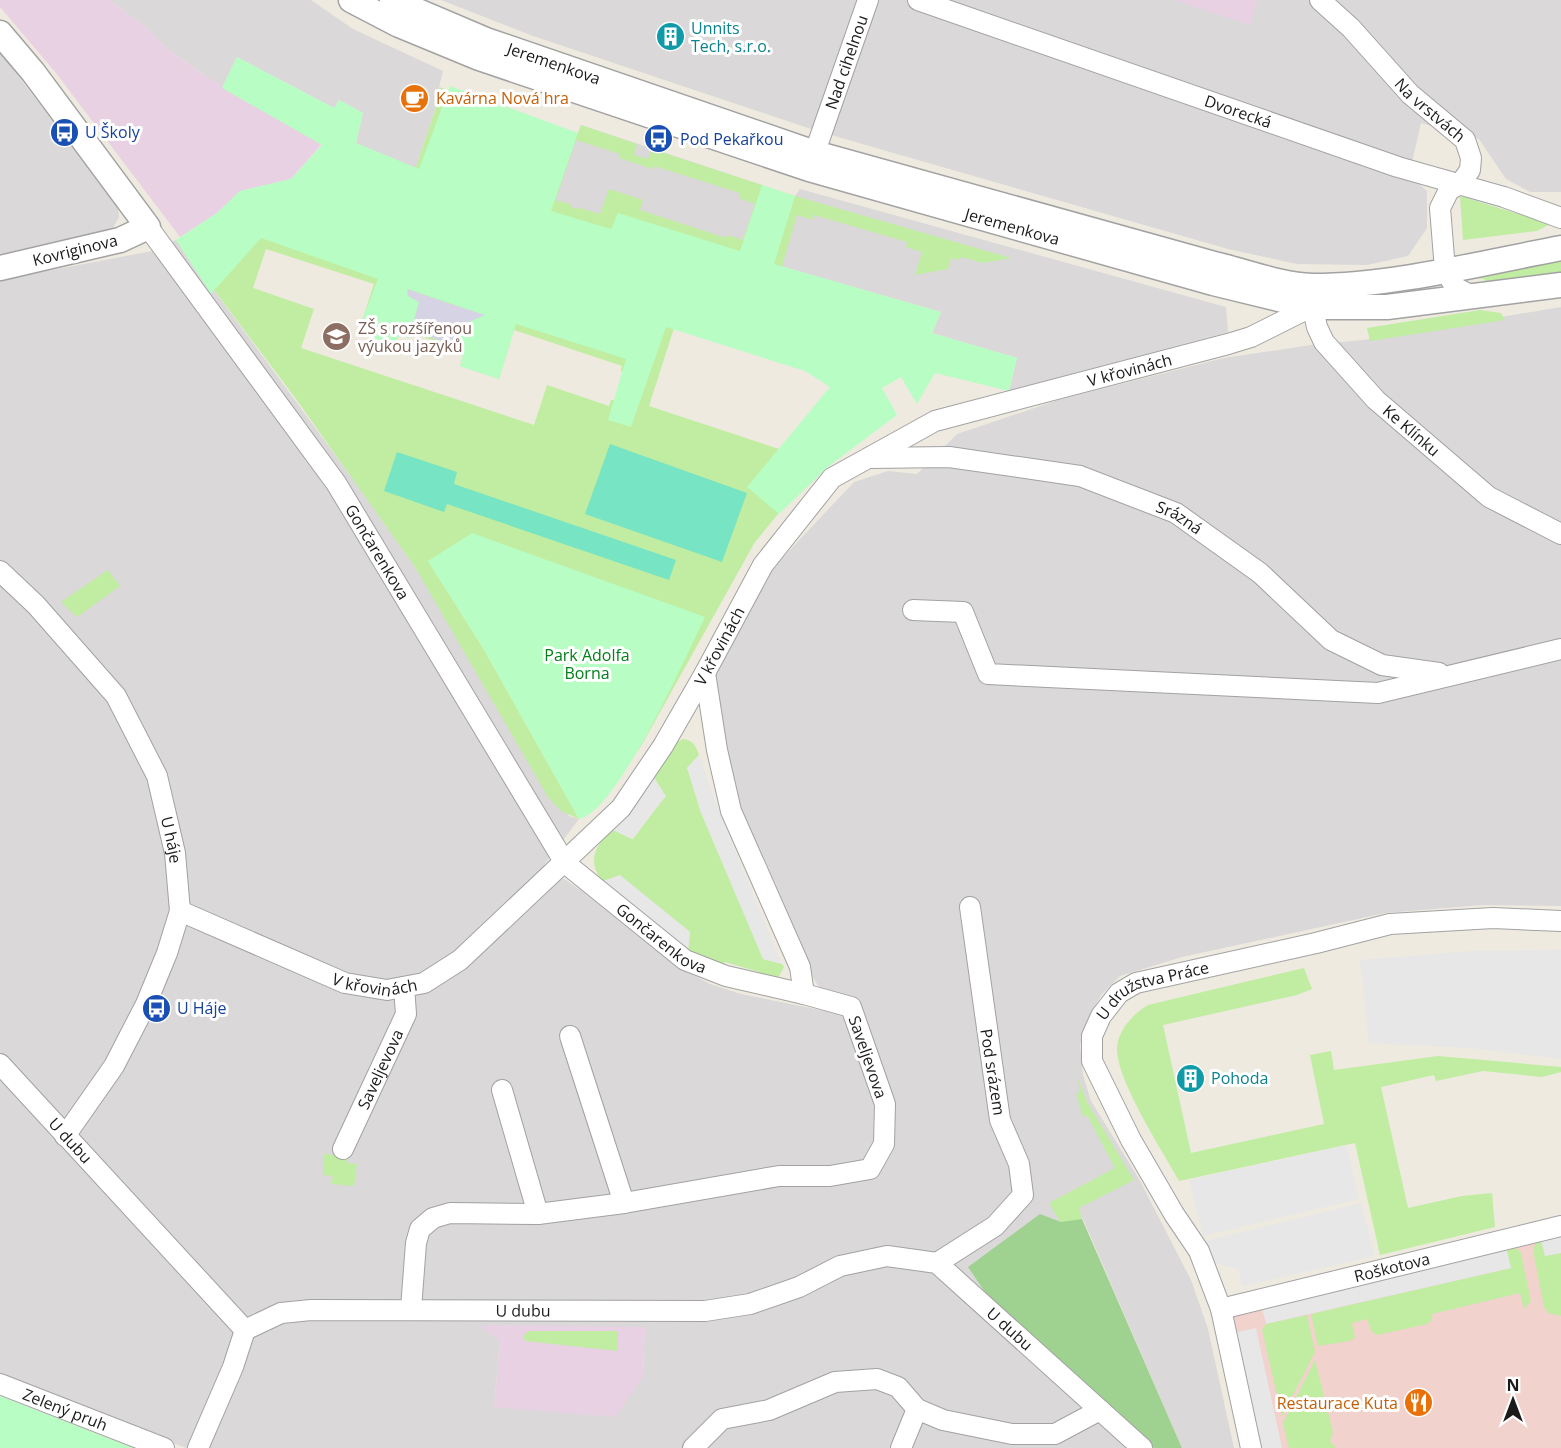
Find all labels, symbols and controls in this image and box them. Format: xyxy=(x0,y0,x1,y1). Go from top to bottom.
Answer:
street label: Nad cihelnou xyxy=(820,12,873,112)
place label: Unnits Tech, s.r.o. xyxy=(691,17,771,57)
building icon: Unnits Tech, s.r.o. xyxy=(654,21,686,53)
street label: Jeremenkova xyxy=(502,36,604,90)
street label: Na vrstvách xyxy=(1390,73,1470,147)
cafe icon: Kavárna Nová hra xyxy=(399,82,431,114)
place label: Kavárna Nová hra xyxy=(436,87,569,109)
street label: Dvorecká xyxy=(1202,90,1275,133)
bus stop icon: U Školy xyxy=(48,116,80,148)
place label: U Školy xyxy=(85,121,141,143)
bus stop icon: Pod Pekařkou xyxy=(643,123,675,155)
place label: Pod Pekařkou xyxy=(680,128,783,150)
street label: Jeremenkova xyxy=(960,202,1062,250)
street label: Kovriginova xyxy=(30,229,120,271)
place label: ZŠ s rozšířenou výukou jazyků xyxy=(358,317,472,357)
school or university icon: ZŠ s rozšířenou výukou jazyků xyxy=(321,321,353,353)
street label: V křovinách xyxy=(1085,348,1174,392)
street label: Ke Klínku xyxy=(1378,400,1445,461)
street label: Srázná xyxy=(1153,495,1207,539)
street label: Gončarenkova xyxy=(340,500,415,604)
street label: V křovinách xyxy=(689,603,750,690)
park label: Park Adolfa Borna xyxy=(544,644,630,684)
street label: U háje xyxy=(156,814,187,864)
street label: Gončarenkova xyxy=(612,898,710,978)
street label: U družstva Práce xyxy=(1091,956,1211,1025)
street label: V křovinách xyxy=(328,968,419,1002)
bus stop icon: U Háje xyxy=(140,992,172,1024)
place label: U Háje xyxy=(177,997,227,1019)
street label: Saveljevova xyxy=(844,1013,892,1101)
street label: Saveljevova xyxy=(352,1026,408,1113)
street label: Pod srázem xyxy=(975,1027,1011,1117)
building icon: Pohoda xyxy=(1174,1062,1206,1094)
place label: Pohoda xyxy=(1211,1067,1268,1089)
street label: U dubu xyxy=(44,1113,97,1168)
street label: Roškotova xyxy=(1352,1247,1432,1287)
street label: U dubu xyxy=(495,1299,551,1322)
street label: U dubu xyxy=(982,1302,1038,1355)
north arrow xyxy=(1483,1370,1543,1430)
text: N xyxy=(1506,1374,1520,1396)
street label: Zelený pruh xyxy=(20,1383,111,1436)
restaurant icon: Restaurace Kuta xyxy=(1403,1387,1435,1419)
place label: Restaurace Kuta xyxy=(1277,1392,1398,1414)

